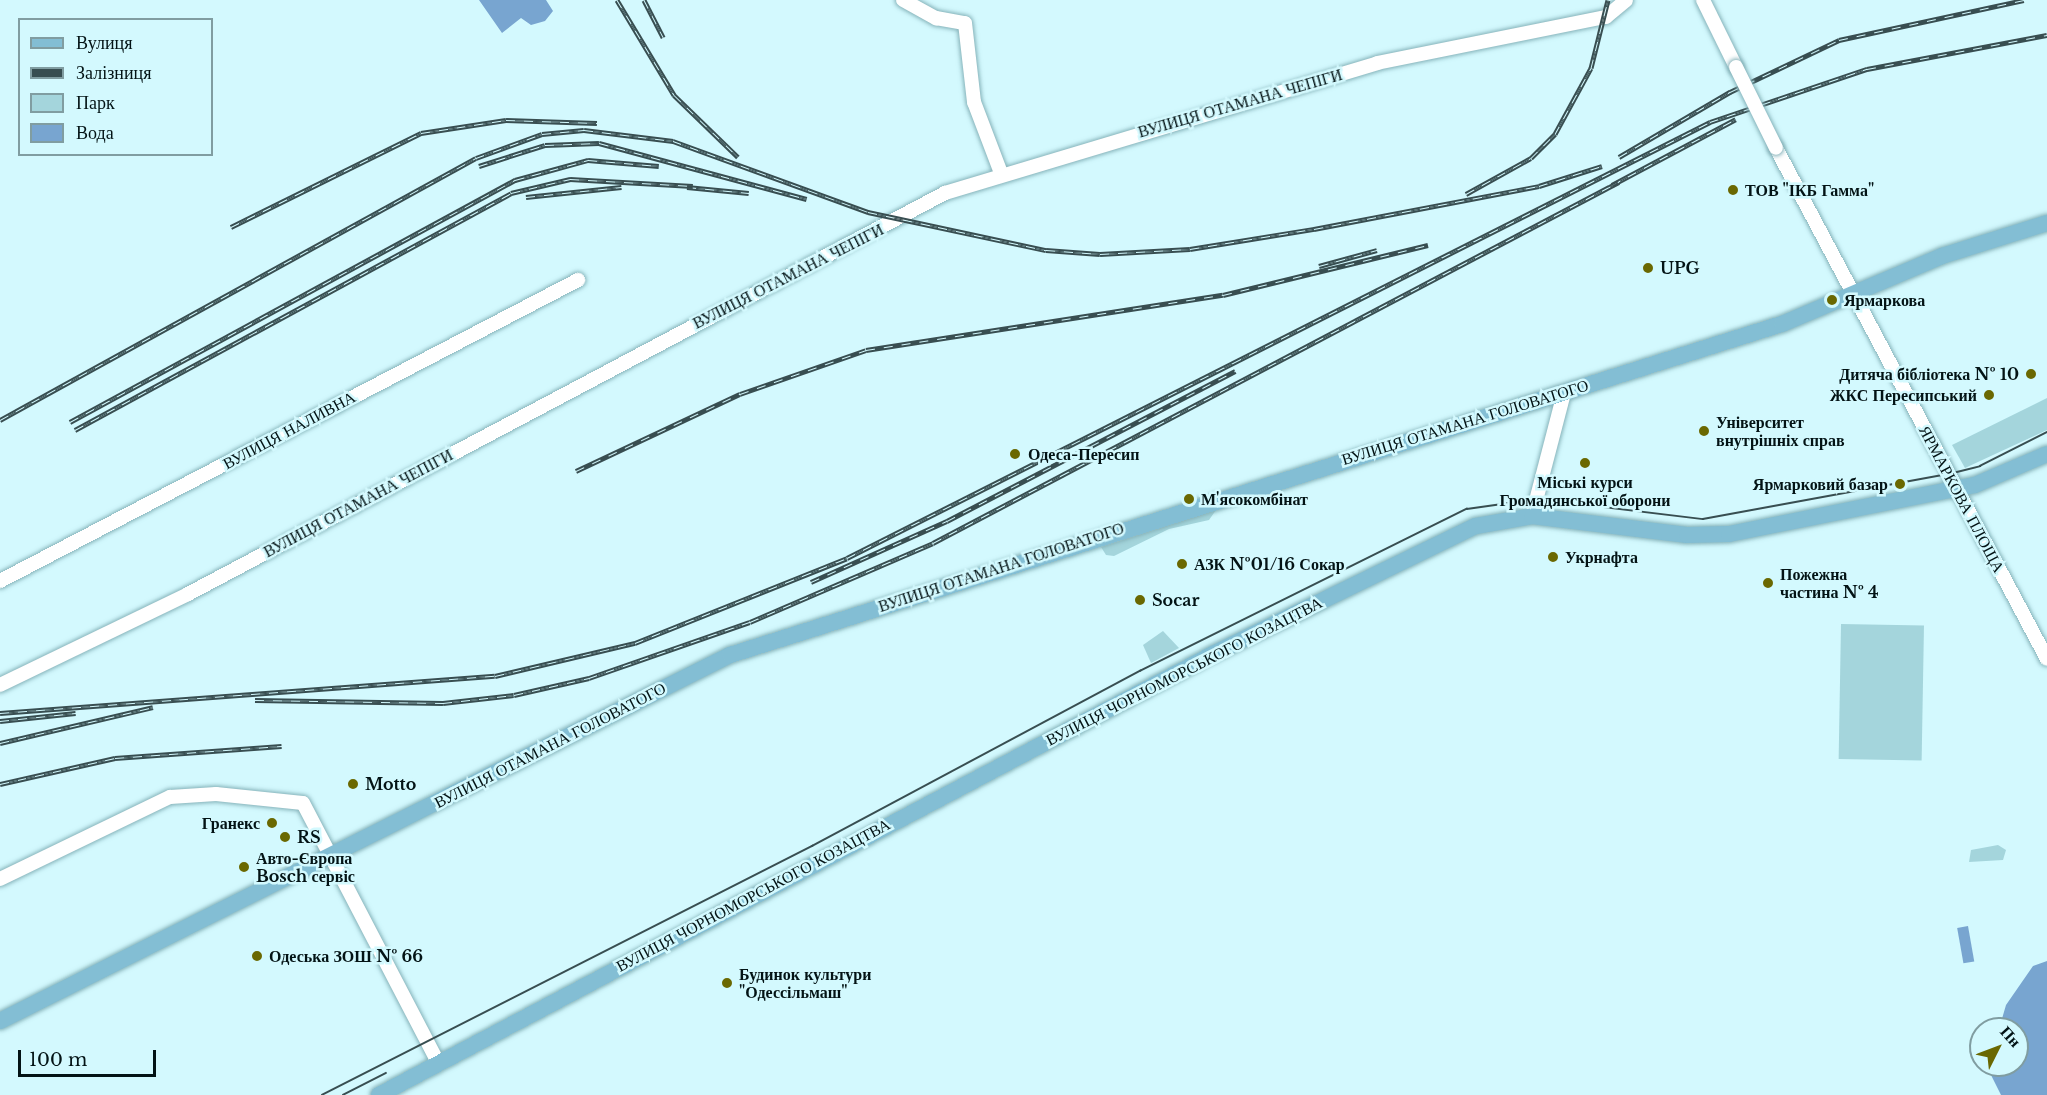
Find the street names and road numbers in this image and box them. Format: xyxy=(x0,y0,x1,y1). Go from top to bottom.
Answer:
street label: ВУЛИЦЯ ОТАМАНА ЧЕПІГИ xyxy=(1136,65,1344,141)
street label: ВУЛИЦЯ ОТАМАНА ЧЕПІГИ xyxy=(689,219,887,333)
street label: ВУЛИЦЯ ОТАМАНА ГОЛОВАТОГО xyxy=(1339,375,1591,469)
street label: ВУЛИЦЯ НАЛИВНА xyxy=(219,387,359,473)
street label: ЯРМАРКОВА ПЛОЩА xyxy=(1915,422,2009,576)
street label: ВУЛИЦЯ ОТАМАНА ЧЕПІГИ xyxy=(260,445,456,561)
street label: ВУЛИЦЯ ОТАМАНА ГОЛОВАТОГО xyxy=(876,518,1126,616)
street label: ВУЛИЦЯ ЧОРНОМОРСЬКОГО КОЗАЦТВА xyxy=(1043,593,1325,749)
street label: ВУЛИЦЯ ОТАМАНА ГОЛОВАТОГО xyxy=(431,678,669,812)
street label: ВУЛИЦЯ ЧОРНОМОРСЬКОГО КОЗАЦТВА xyxy=(613,814,893,976)

